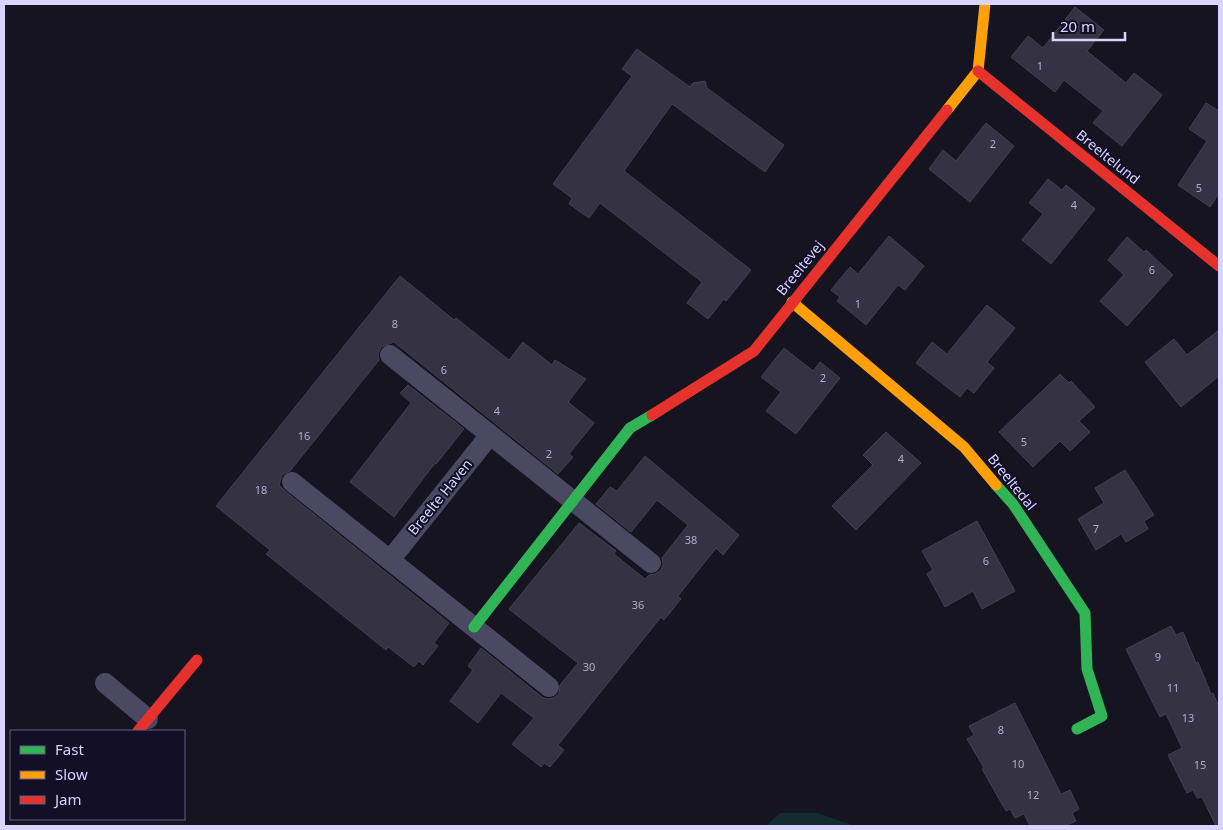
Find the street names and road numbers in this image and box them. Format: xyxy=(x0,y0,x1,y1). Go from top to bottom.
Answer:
street label: Breeltelund xyxy=(1073,125,1144,188)
street label: Breeltevej xyxy=(772,236,828,299)
street label: Breeltedal xyxy=(984,450,1041,514)
street label: Breelte Haven xyxy=(403,455,476,539)

